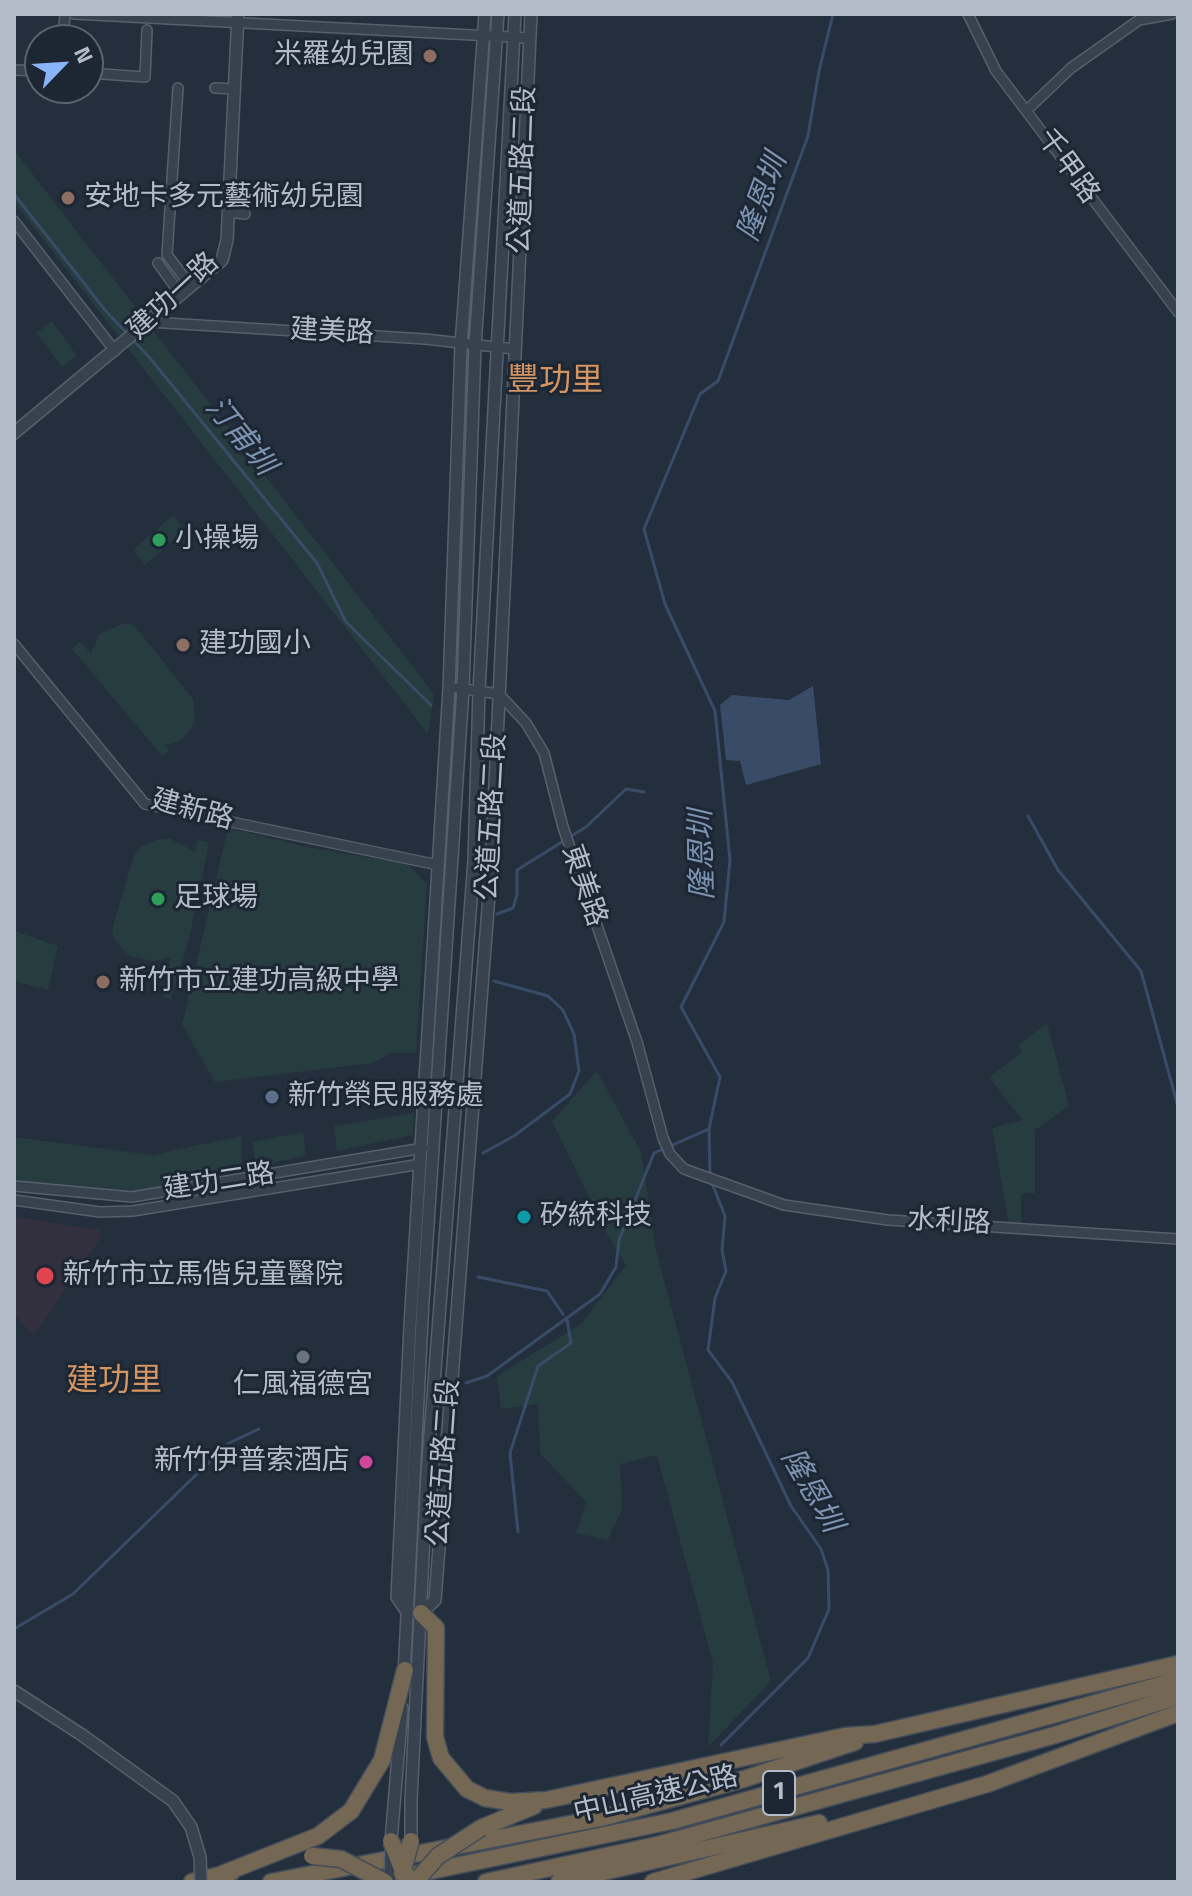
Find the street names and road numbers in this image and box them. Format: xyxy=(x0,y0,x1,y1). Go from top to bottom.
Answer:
street label: 公道五路二段 xyxy=(504,85,544,255)
street label: 千甲路 xyxy=(1029,123,1105,211)
street label: 建功一路 xyxy=(122,247,226,347)
street label: 建美路 xyxy=(289,314,375,352)
street label: 公道五路二段 xyxy=(472,732,514,902)
street label: 建新路 xyxy=(147,784,237,838)
street label: 東美路 xyxy=(553,841,613,931)
street label: 建功二路 xyxy=(161,1158,277,1208)
street label: 水利路 xyxy=(906,1204,992,1242)
street label: 公道五路二段 xyxy=(422,1378,468,1548)
street label: 中山高速公路 xyxy=(570,1761,742,1831)
road number: 1 xyxy=(763,1771,795,1815)

